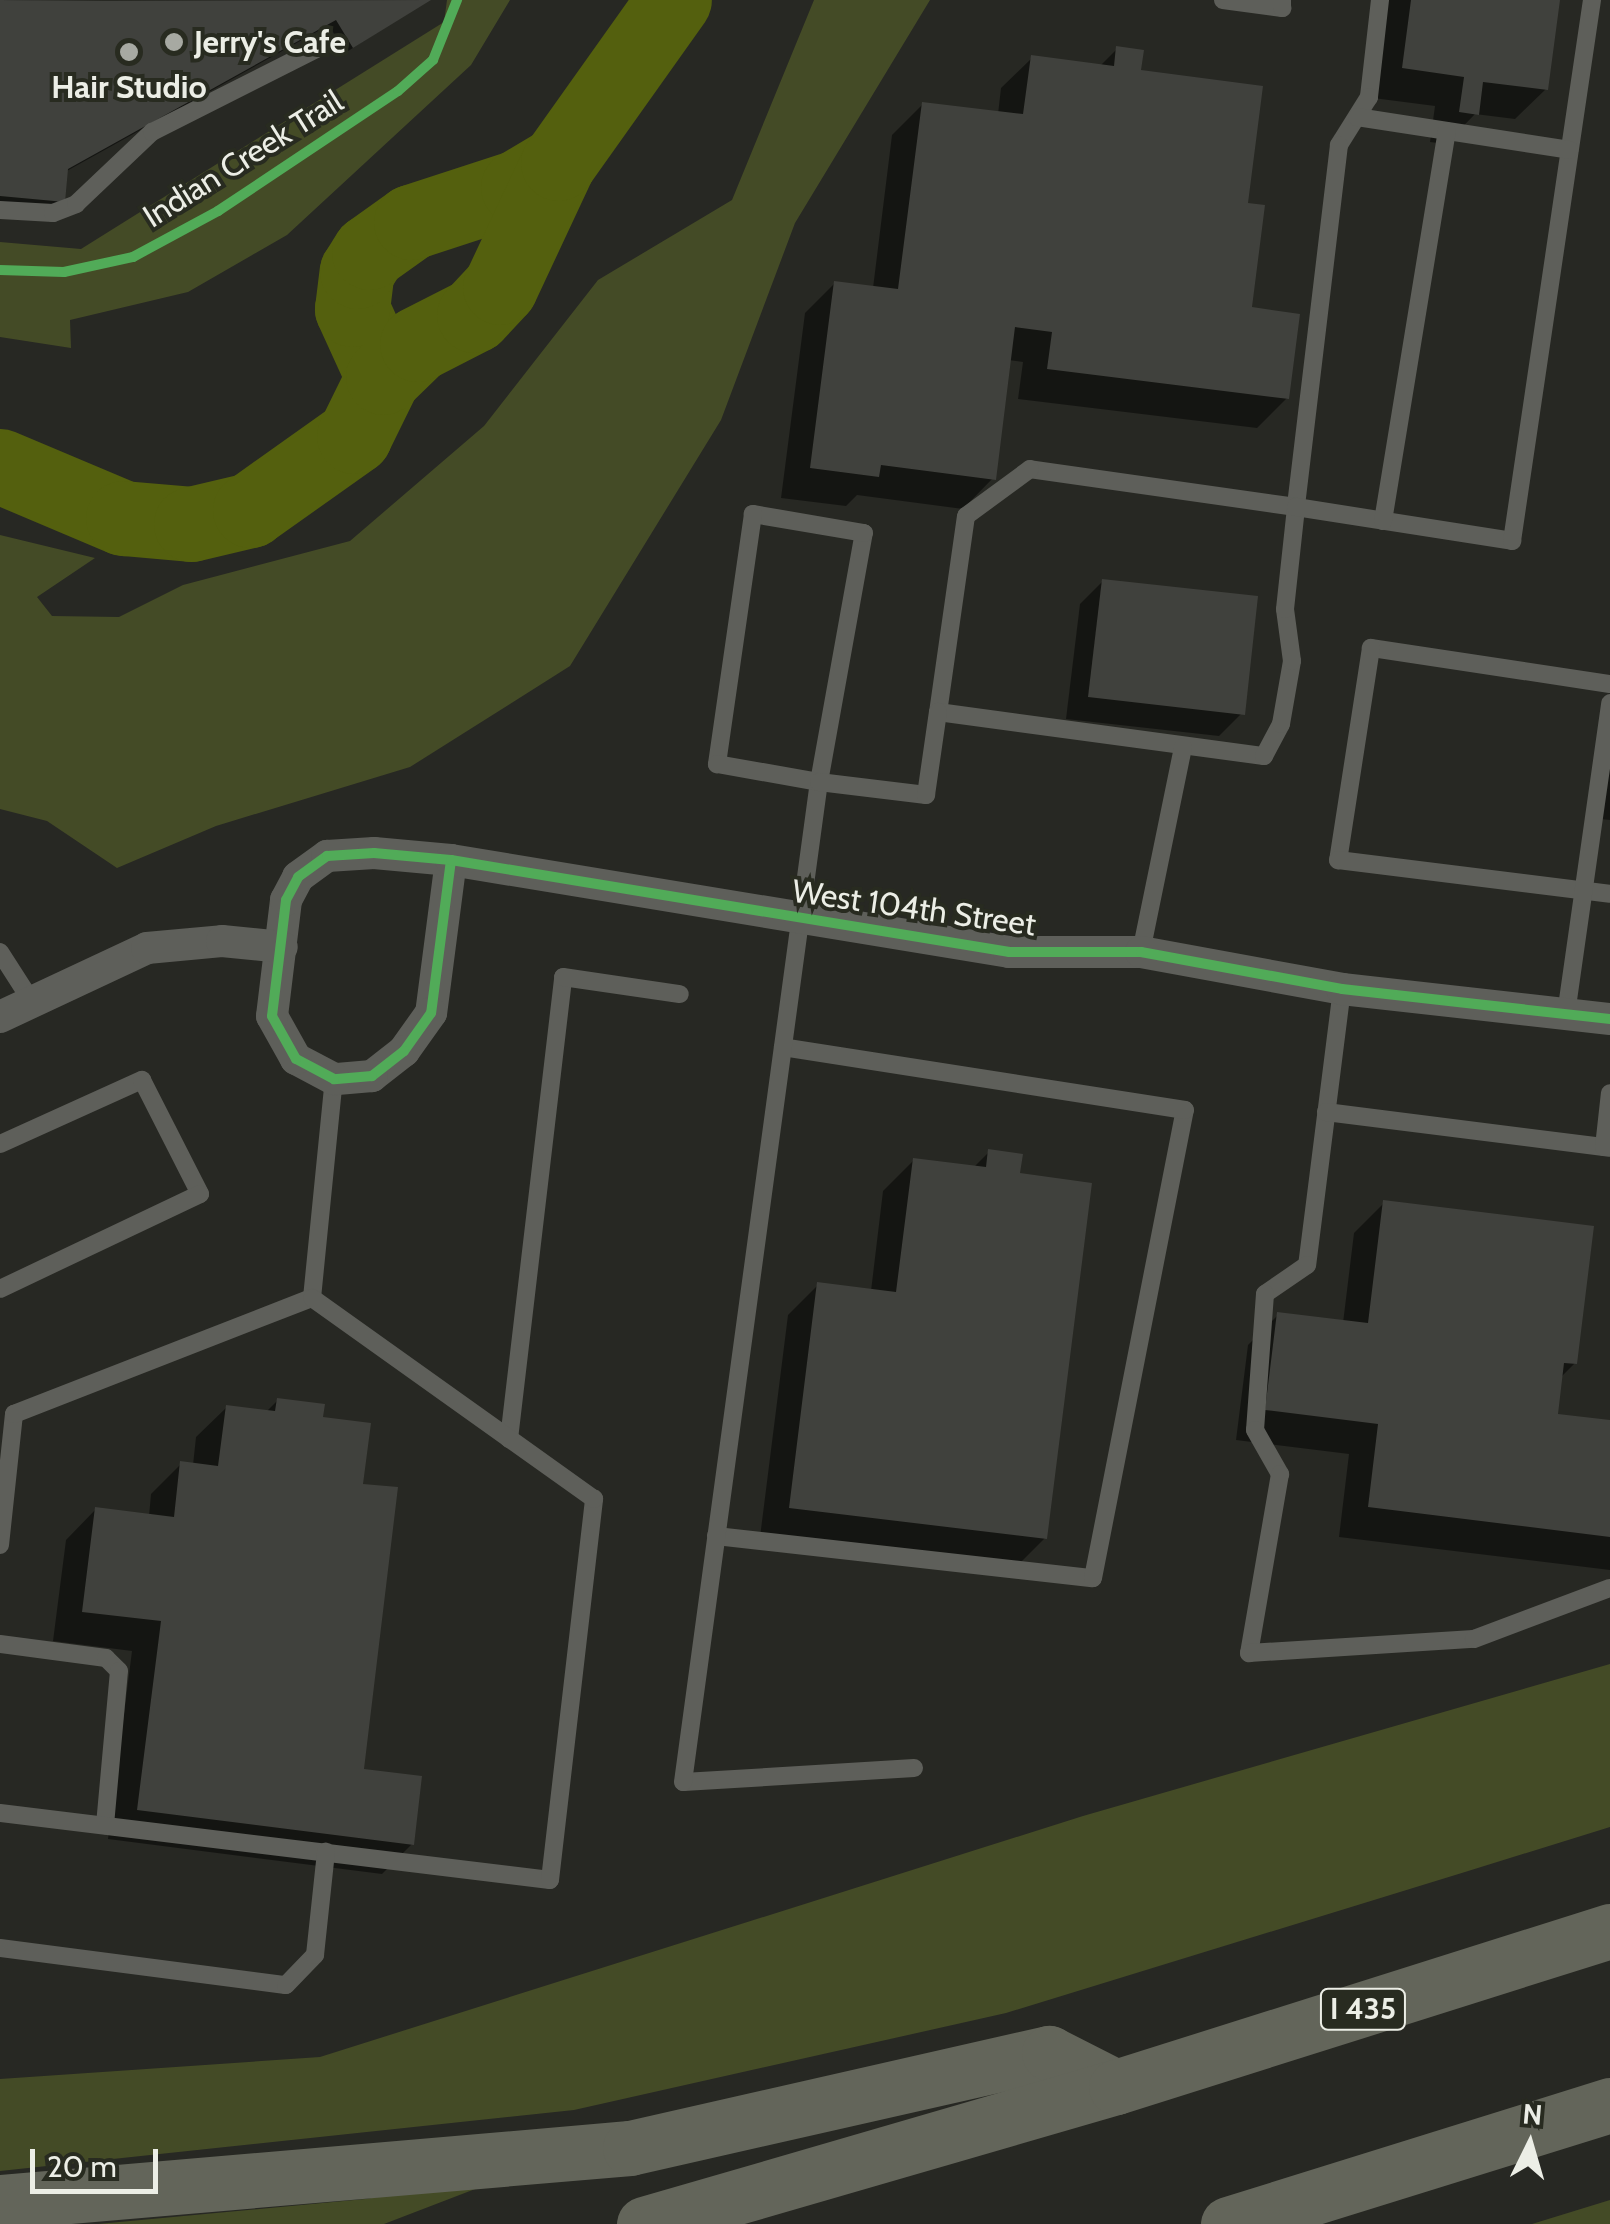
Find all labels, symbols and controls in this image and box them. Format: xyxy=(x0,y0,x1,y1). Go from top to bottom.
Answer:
place label: Jerry's Cafe xyxy=(194,23,346,61)
marker: Jerry's Cafe xyxy=(163,31,185,53)
marker: Hair Studio xyxy=(118,41,140,63)
place label: Hair Studio xyxy=(51,68,207,106)
street label: Indian Creek Trail xyxy=(136,82,350,236)
street label: West 104th Street xyxy=(790,872,1038,944)
road number: I 435 xyxy=(1318,1984,1408,2034)
north arrow xyxy=(1480,2094,1580,2194)
text: N xyxy=(1521,2096,1544,2132)
scale bar xyxy=(35,2129,162,2191)
text: 20 m xyxy=(47,2148,117,2185)

